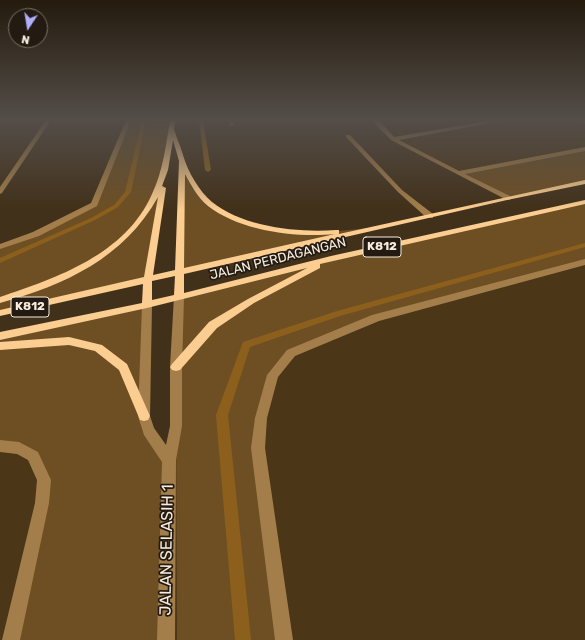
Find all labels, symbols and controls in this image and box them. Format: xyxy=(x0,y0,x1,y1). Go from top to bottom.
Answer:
north arrow xyxy=(8,8,48,48)
text: N xyxy=(20,32,31,46)
street label: JALAN PERDAGANGAN xyxy=(208,235,348,283)
road number: K812 xyxy=(363,237,401,257)
road number: K812 xyxy=(11,297,49,317)
street label: JALAN SELASIH 1 xyxy=(156,484,178,616)

